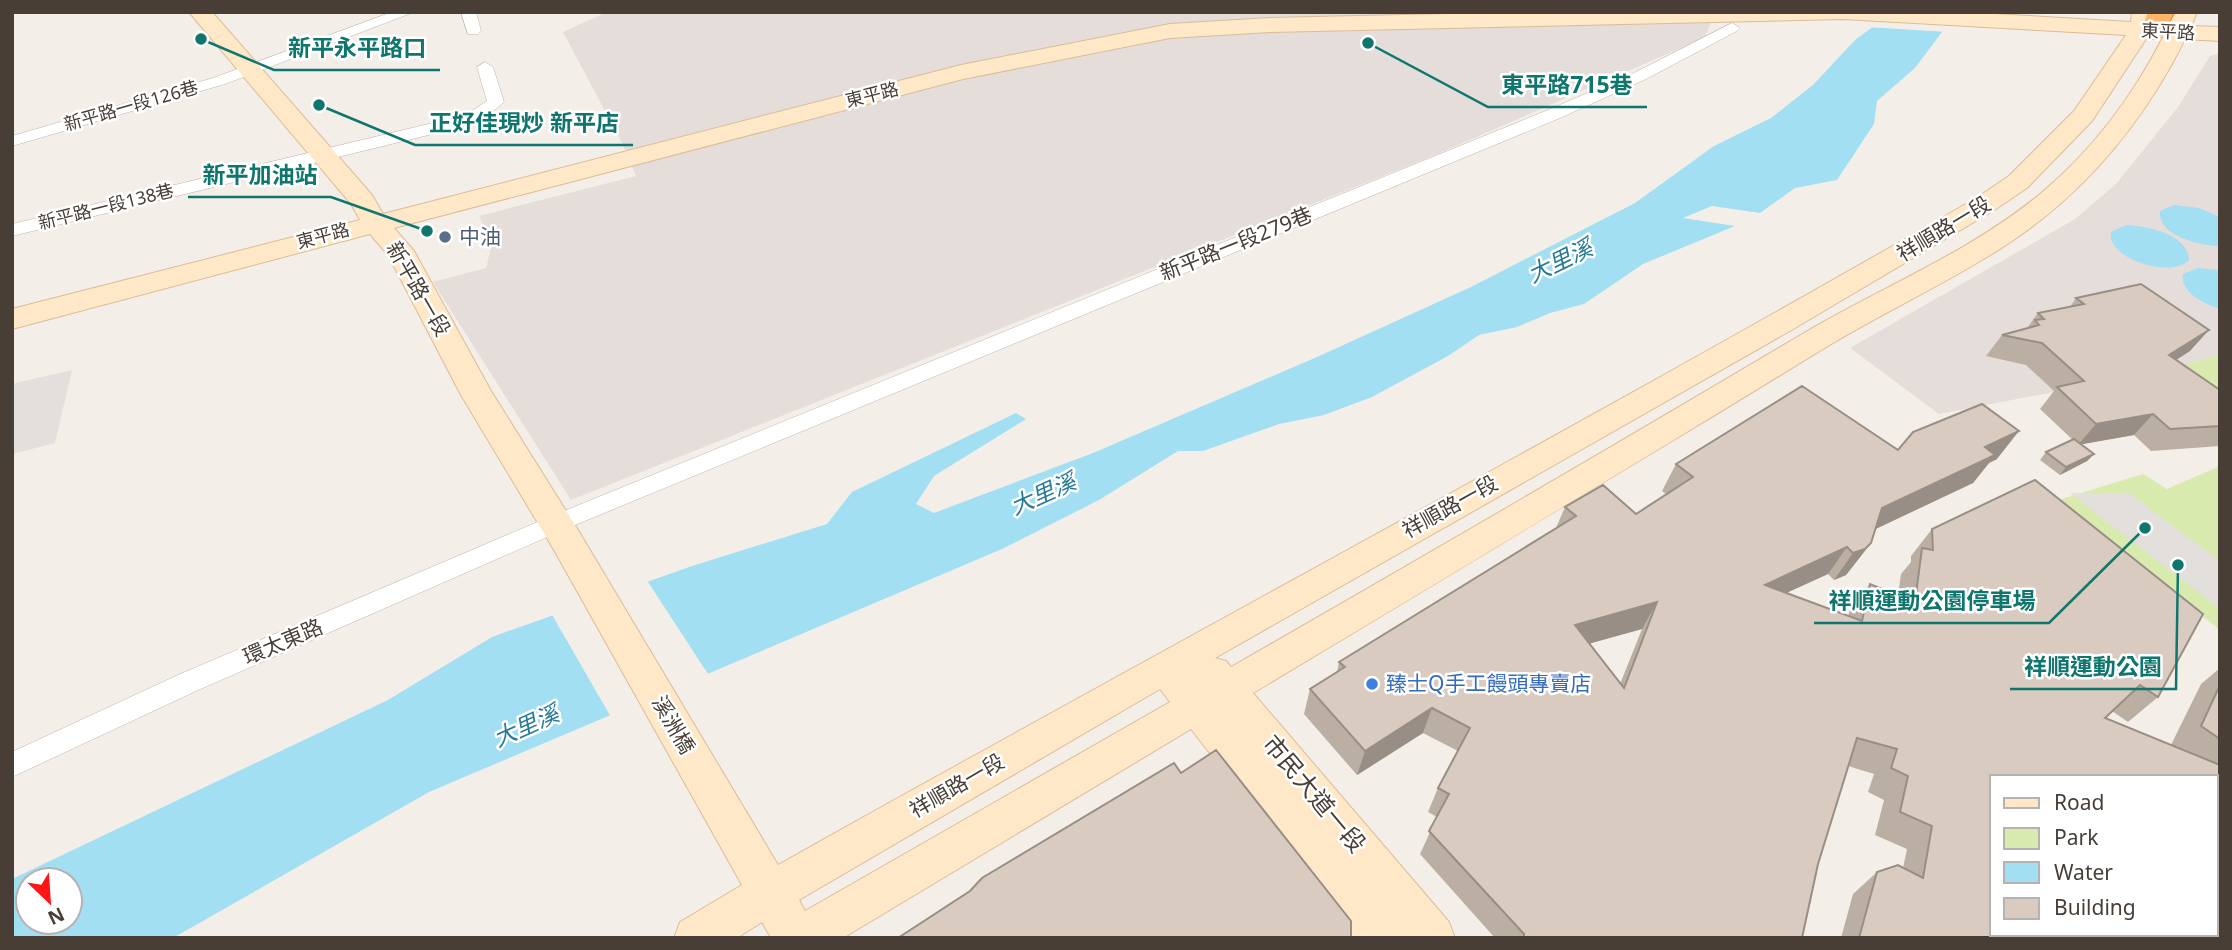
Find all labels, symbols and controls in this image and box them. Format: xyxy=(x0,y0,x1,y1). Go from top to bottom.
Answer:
street label: 東平路 xyxy=(2140,18,2196,44)
callout: 新平永平路口 xyxy=(274,26,440,70)
text: 新平永平路口 xyxy=(288,31,426,63)
callout: 東平路715巷 xyxy=(1488,63,1647,107)
text: 東平路715巷 xyxy=(1501,68,1633,100)
street label: 新平路一段126巷 xyxy=(61,74,201,136)
street label: 東平路 xyxy=(843,76,901,112)
callout: 正好佳現炒 新平店 xyxy=(415,101,633,145)
text: 正好佳現炒 新平店 xyxy=(429,106,619,138)
callout: 新平加油站 xyxy=(188,153,331,197)
text: 新平加油站 xyxy=(203,158,318,190)
street label: 新平路一段138巷 xyxy=(35,178,176,234)
street label: 祥順路一段 xyxy=(1891,189,1996,267)
street label: 新平路一段279巷 xyxy=(1155,200,1316,286)
street label: 東平路 xyxy=(294,216,352,254)
place label: 中油 xyxy=(459,222,501,250)
marker: 中油 xyxy=(437,229,453,245)
water label: 大里溪 xyxy=(1522,229,1600,290)
street label: 新平路一段 xyxy=(380,236,457,341)
water label: 大里溪 xyxy=(1005,463,1083,522)
street label: 祥順路一段 xyxy=(1397,468,1502,544)
callout: 祥順運動公園停車場 xyxy=(1814,579,2049,623)
text: 祥順運動公園停車場 xyxy=(1829,584,2036,616)
street label: 環太東路 xyxy=(238,612,327,670)
callout: 祥順運動公園 xyxy=(2010,645,2176,689)
text: 祥順運動公園 xyxy=(2024,650,2162,682)
place label: 臻士Q手工饅頭專賣店 xyxy=(1386,669,1591,697)
marker: 臻士Q手工饅頭專賣店 xyxy=(1364,676,1380,692)
street label: 溪洲橋 xyxy=(646,690,702,759)
water label: 大里溪 xyxy=(488,695,566,754)
street label: 市民大道一段 xyxy=(1256,727,1374,859)
street label: 祥順路一段 xyxy=(904,747,1009,824)
legend xyxy=(1990,775,2218,936)
text: Road xyxy=(2054,788,2104,816)
text: Park xyxy=(2054,823,2099,851)
text: Water xyxy=(2054,858,2113,886)
north arrow xyxy=(14,866,84,936)
text: Building xyxy=(2054,893,2136,921)
text: N xyxy=(44,901,69,931)

